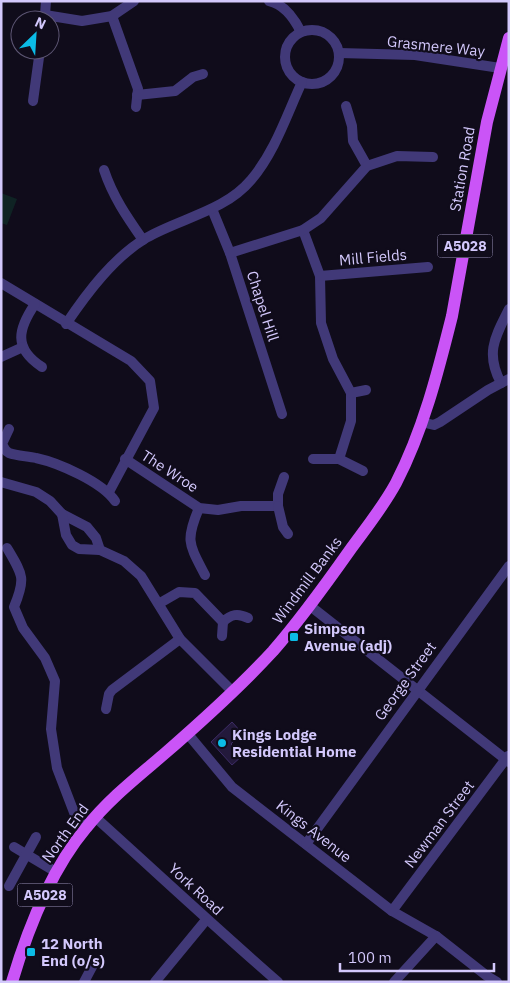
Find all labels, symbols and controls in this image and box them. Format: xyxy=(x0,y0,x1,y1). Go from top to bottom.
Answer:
north arrow xyxy=(10,10,60,60)
text: N xyxy=(32,13,49,34)
street label: Grasmere Way xyxy=(386,31,486,61)
street label: Station Road xyxy=(445,125,479,213)
road number: A5028 xyxy=(438,235,492,258)
street label: Mill Fields xyxy=(338,245,408,269)
street label: Chapel Hill xyxy=(243,268,283,344)
street label: The Wroe xyxy=(138,446,202,496)
street label: Windmill Banks xyxy=(268,533,346,627)
place label: Simpson Avenue (adj) xyxy=(304,619,392,655)
marker: Simpson Avenue (adj) xyxy=(288,631,300,643)
street label: George Street xyxy=(370,638,440,724)
place label: Kings Lodge Residential Home xyxy=(232,725,356,761)
marker: Kings Lodge Residential Home xyxy=(216,737,228,749)
street label: Newman Street xyxy=(400,777,478,871)
street label: Kings Avenue xyxy=(272,796,356,866)
street label: North End xyxy=(37,800,93,866)
street label: York Road xyxy=(165,859,227,919)
road number: A5028 xyxy=(18,884,72,906)
place label: 12 North End (o/s) xyxy=(41,934,105,970)
scale bar xyxy=(340,940,494,972)
marker: 12 North End (o/s) xyxy=(25,946,37,958)
text: 100 m xyxy=(348,948,392,967)

